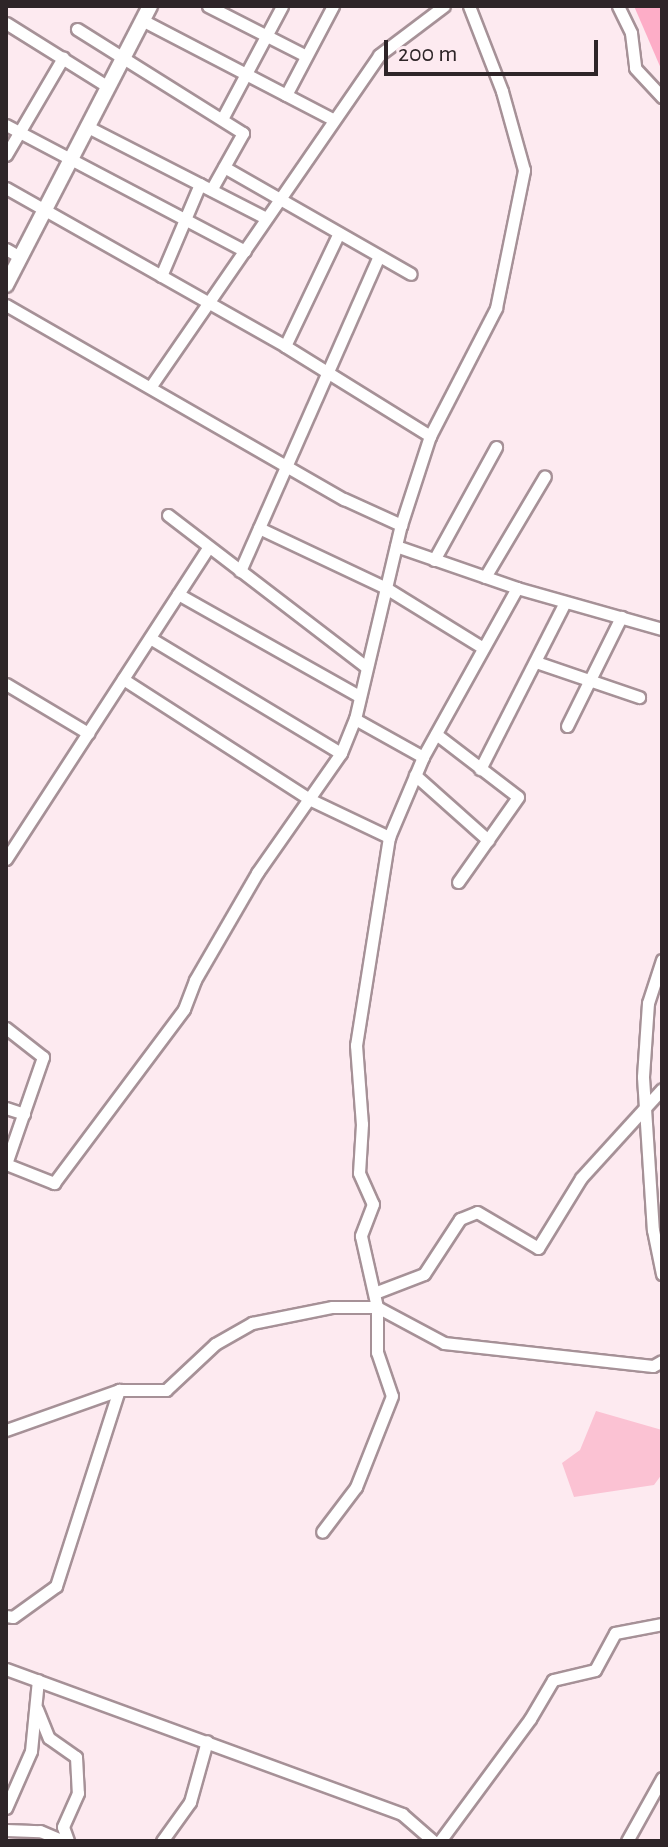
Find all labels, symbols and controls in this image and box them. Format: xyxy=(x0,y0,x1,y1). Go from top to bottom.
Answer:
scale bar xyxy=(388,24,602,74)
text: 200 m xyxy=(398,42,457,66)

